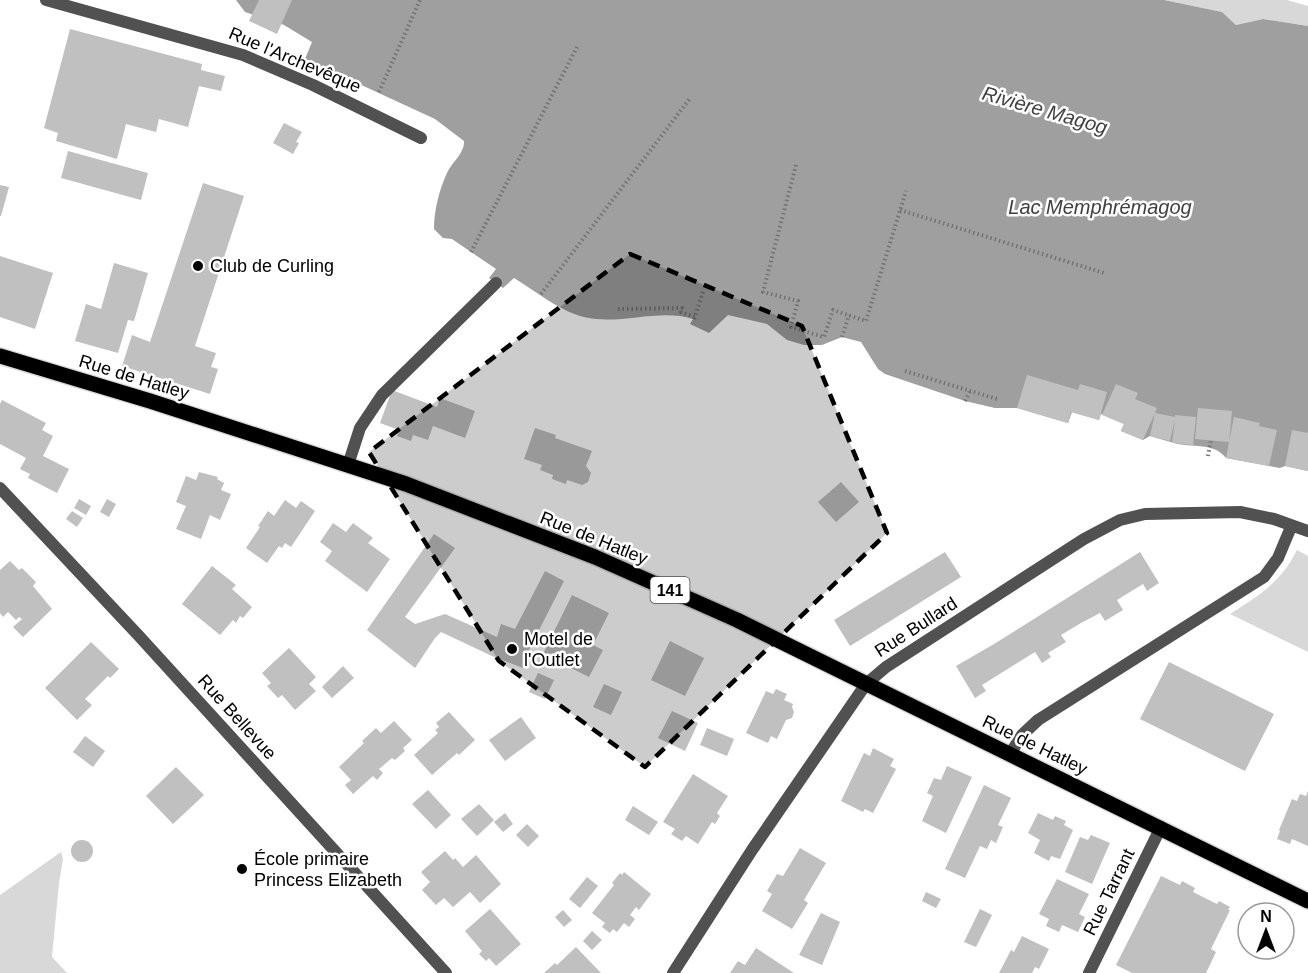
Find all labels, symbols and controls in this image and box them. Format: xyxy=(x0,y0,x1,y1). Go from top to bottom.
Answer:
street label: Rue l'Archevêque xyxy=(226,23,364,97)
water label: Rivière Magog xyxy=(980,82,1110,138)
water label: Lac Memphrémagog xyxy=(1008,196,1192,218)
place label: Club de Curling xyxy=(210,256,334,276)
marker: Club de Curling xyxy=(191,259,205,273)
street label: Rue de Hatley xyxy=(77,351,191,403)
street label: Rue de Hatley xyxy=(537,507,651,569)
road number: 141 xyxy=(650,577,690,603)
street label: Rue Bullard xyxy=(871,593,961,661)
place label: Motel de l'Outlet xyxy=(524,629,593,670)
marker: Motel de l'Outlet xyxy=(505,642,519,656)
street label: Rue Bellevue xyxy=(194,671,280,763)
street label: Rue de Hatley xyxy=(979,711,1091,779)
street label: Rue Tarrant xyxy=(1079,845,1139,939)
place label: École primaire Princess Elizabeth xyxy=(254,849,402,890)
marker: École primaire Princess Elizabeth xyxy=(235,862,249,876)
north arrow xyxy=(1236,901,1296,961)
text: N xyxy=(1260,908,1272,925)

